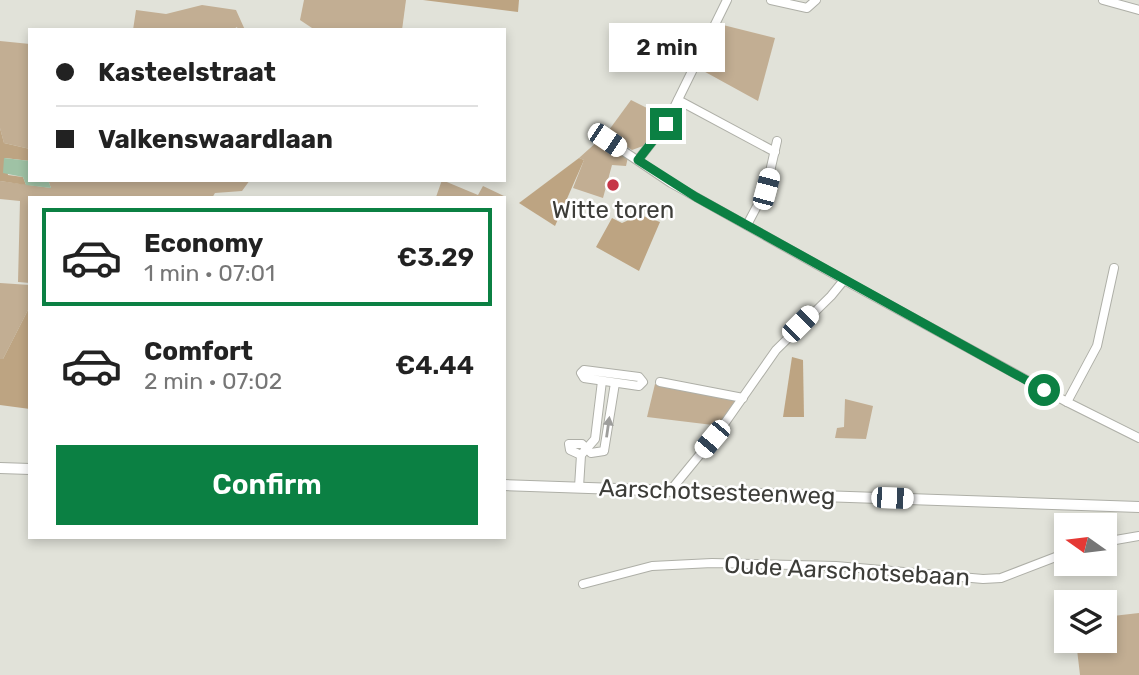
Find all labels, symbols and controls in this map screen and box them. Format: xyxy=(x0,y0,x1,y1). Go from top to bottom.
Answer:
callout: 2 min xyxy=(608,23,724,72)
text: 2 min xyxy=(636,33,698,61)
text: Kasteelstraat xyxy=(98,57,276,88)
route end xyxy=(650,108,682,140)
car xyxy=(584,120,631,160)
text: Valkenswaardlaan xyxy=(98,124,333,155)
car xyxy=(751,166,782,212)
marker: Witte toren xyxy=(605,177,621,193)
place label: Witte toren xyxy=(552,196,674,224)
icon: car xyxy=(60,226,123,289)
text: Economy xyxy=(144,228,263,259)
text: €3.29 xyxy=(397,242,474,273)
text: 1 min · 07:01 xyxy=(144,259,275,287)
car xyxy=(778,302,823,346)
icon: car xyxy=(60,334,123,397)
text: Comfort xyxy=(144,336,253,367)
text: €4.44 xyxy=(395,350,474,381)
text: 2 min · 07:02 xyxy=(144,367,282,395)
route start xyxy=(1028,374,1060,406)
one-way arrow xyxy=(603,416,614,438)
car xyxy=(691,416,734,462)
button: Confirm xyxy=(56,445,478,525)
street label: Aarschotsesteenweg xyxy=(598,474,836,510)
car xyxy=(871,487,914,509)
north arrow xyxy=(1054,513,1116,576)
map controls xyxy=(1054,513,1117,653)
street label: Oude Aarschotsebaan xyxy=(723,551,971,591)
button: layers xyxy=(1054,590,1117,653)

